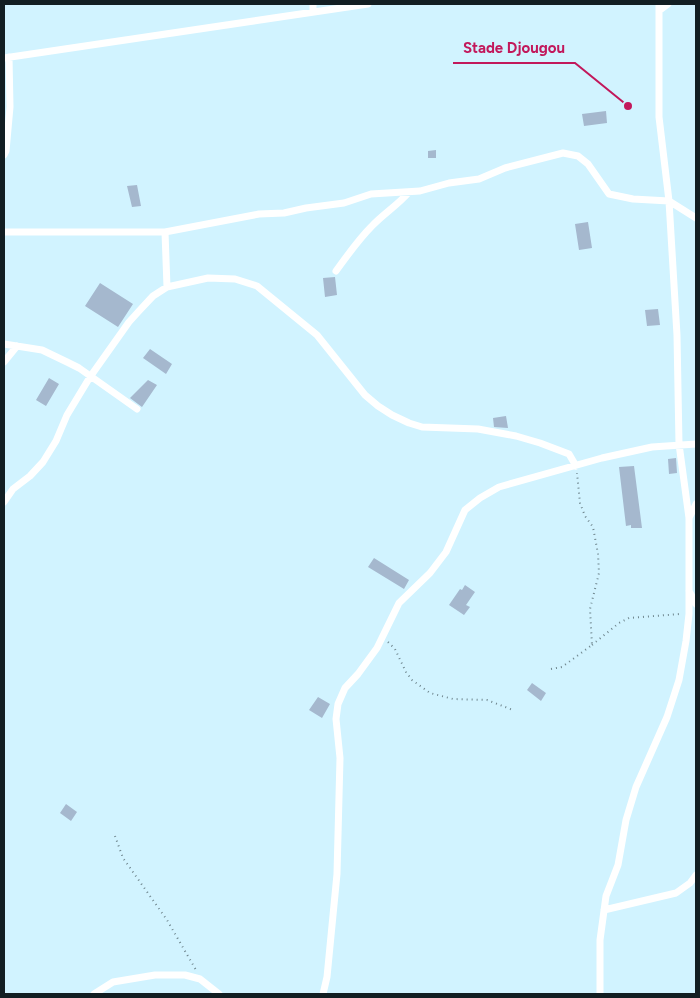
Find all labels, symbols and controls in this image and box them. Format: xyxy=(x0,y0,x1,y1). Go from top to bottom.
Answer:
callout: Stade Djougou xyxy=(453,33,575,63)
text: Stade Djougou xyxy=(463,39,565,57)

